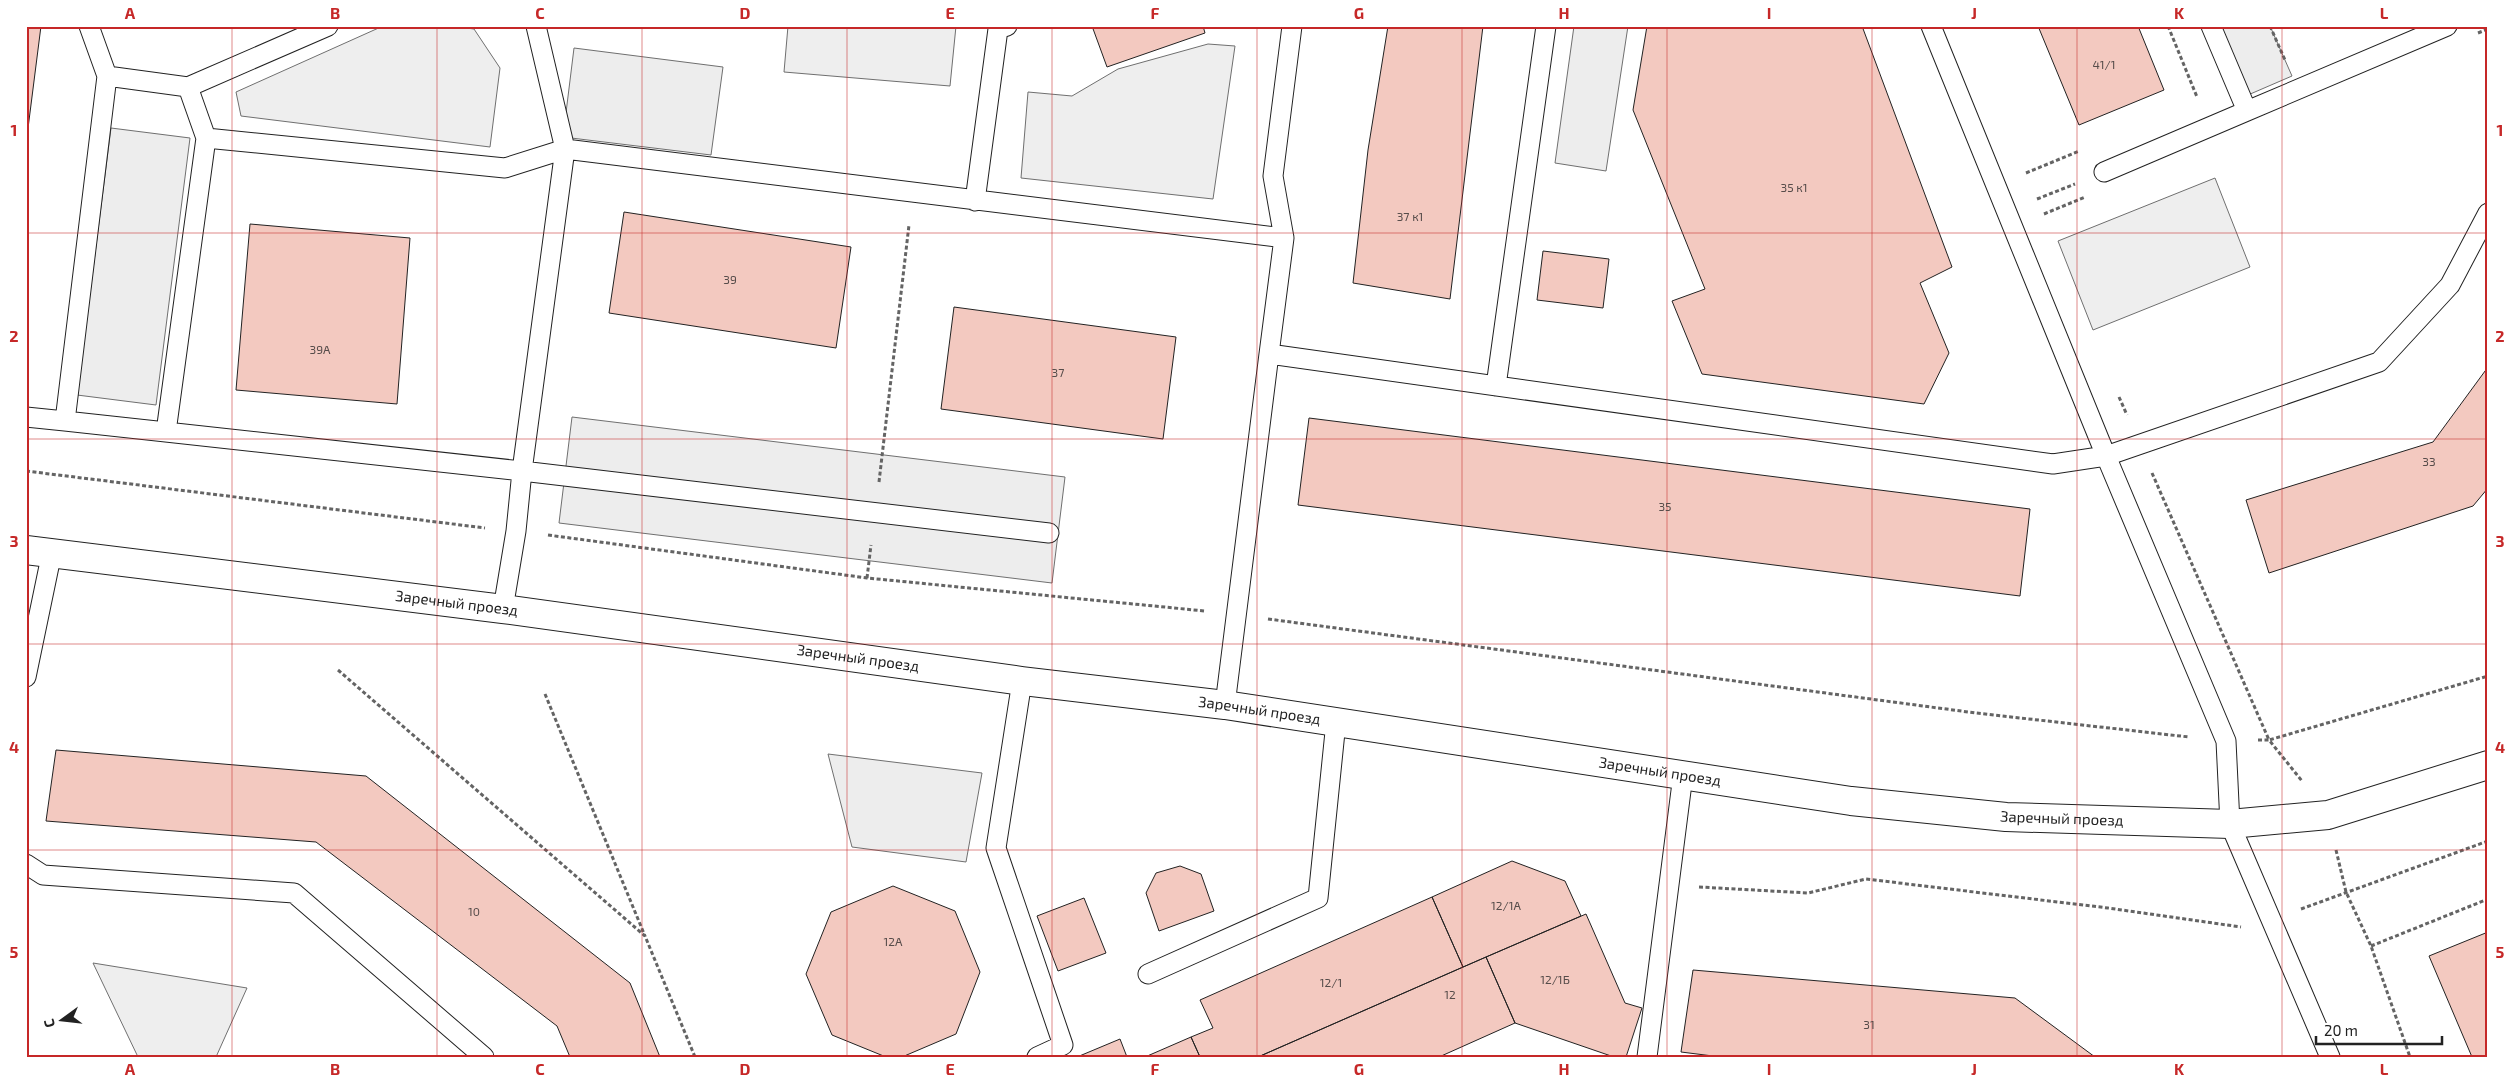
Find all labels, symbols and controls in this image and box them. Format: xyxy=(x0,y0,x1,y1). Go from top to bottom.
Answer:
text: A xyxy=(125,3,136,22)
text: B xyxy=(330,3,340,22)
text: C xyxy=(535,3,545,22)
text: D xyxy=(740,3,751,22)
text: E xyxy=(945,3,955,22)
text: F xyxy=(1151,3,1160,22)
text: G xyxy=(1354,3,1364,22)
text: H xyxy=(1558,3,1570,22)
text: I xyxy=(1767,3,1771,22)
text: J xyxy=(1971,3,1977,22)
text: K xyxy=(2174,3,2185,22)
text: L xyxy=(2380,3,2389,22)
house number: 41/1 xyxy=(2092,57,2116,71)
text: 1 xyxy=(11,120,17,139)
text: 1 xyxy=(2497,120,2503,139)
house number: 35 к1 xyxy=(1781,180,1808,194)
house number: 37 к1 xyxy=(1397,209,1423,223)
house number: 39 xyxy=(723,272,737,286)
text: 2 xyxy=(9,326,19,345)
text: 2 xyxy=(2495,326,2505,345)
house number: 39А xyxy=(309,342,331,356)
house number: 37 xyxy=(1052,365,1064,379)
house number: 33 xyxy=(2422,454,2436,468)
house number: 35 xyxy=(1658,499,1672,513)
text: 3 xyxy=(9,531,19,550)
text: 3 xyxy=(2495,531,2505,550)
street label: Заречный проезд xyxy=(395,586,519,619)
street label: Заречный проезд xyxy=(796,640,921,675)
street label: Заречный проезд xyxy=(1198,692,1322,728)
text: 4 xyxy=(9,737,19,756)
text: 4 xyxy=(2495,737,2505,756)
street label: Заречный проезд xyxy=(1598,752,1723,789)
street label: Заречный проезд xyxy=(1999,806,2124,829)
house number: 12/1А xyxy=(1491,898,1522,912)
house number: 10 xyxy=(468,904,480,918)
house number: 12А xyxy=(884,934,903,948)
text: 5 xyxy=(10,942,19,961)
text: 5 xyxy=(2496,942,2505,961)
house number: 12/1Б xyxy=(1540,972,1570,986)
house number: 12/1 xyxy=(1320,975,1342,989)
house number: 12 xyxy=(1444,987,1456,1001)
north arrow xyxy=(38,996,88,1046)
scale bar xyxy=(2316,1013,2443,1045)
text: С xyxy=(40,1017,58,1030)
house number: 31 xyxy=(1863,1017,1875,1031)
text: 20 m xyxy=(2324,1021,2358,1039)
text: A xyxy=(125,1059,136,1078)
text: B xyxy=(330,1059,340,1078)
text: C xyxy=(535,1059,545,1078)
text: D xyxy=(740,1059,751,1078)
text: E xyxy=(945,1059,955,1078)
text: F xyxy=(1151,1059,1160,1078)
text: G xyxy=(1354,1059,1364,1078)
text: H xyxy=(1558,1059,1570,1078)
text: I xyxy=(1767,1059,1771,1078)
text: J xyxy=(1971,1059,1977,1078)
text: K xyxy=(2174,1059,2185,1078)
text: L xyxy=(2380,1059,2389,1078)

